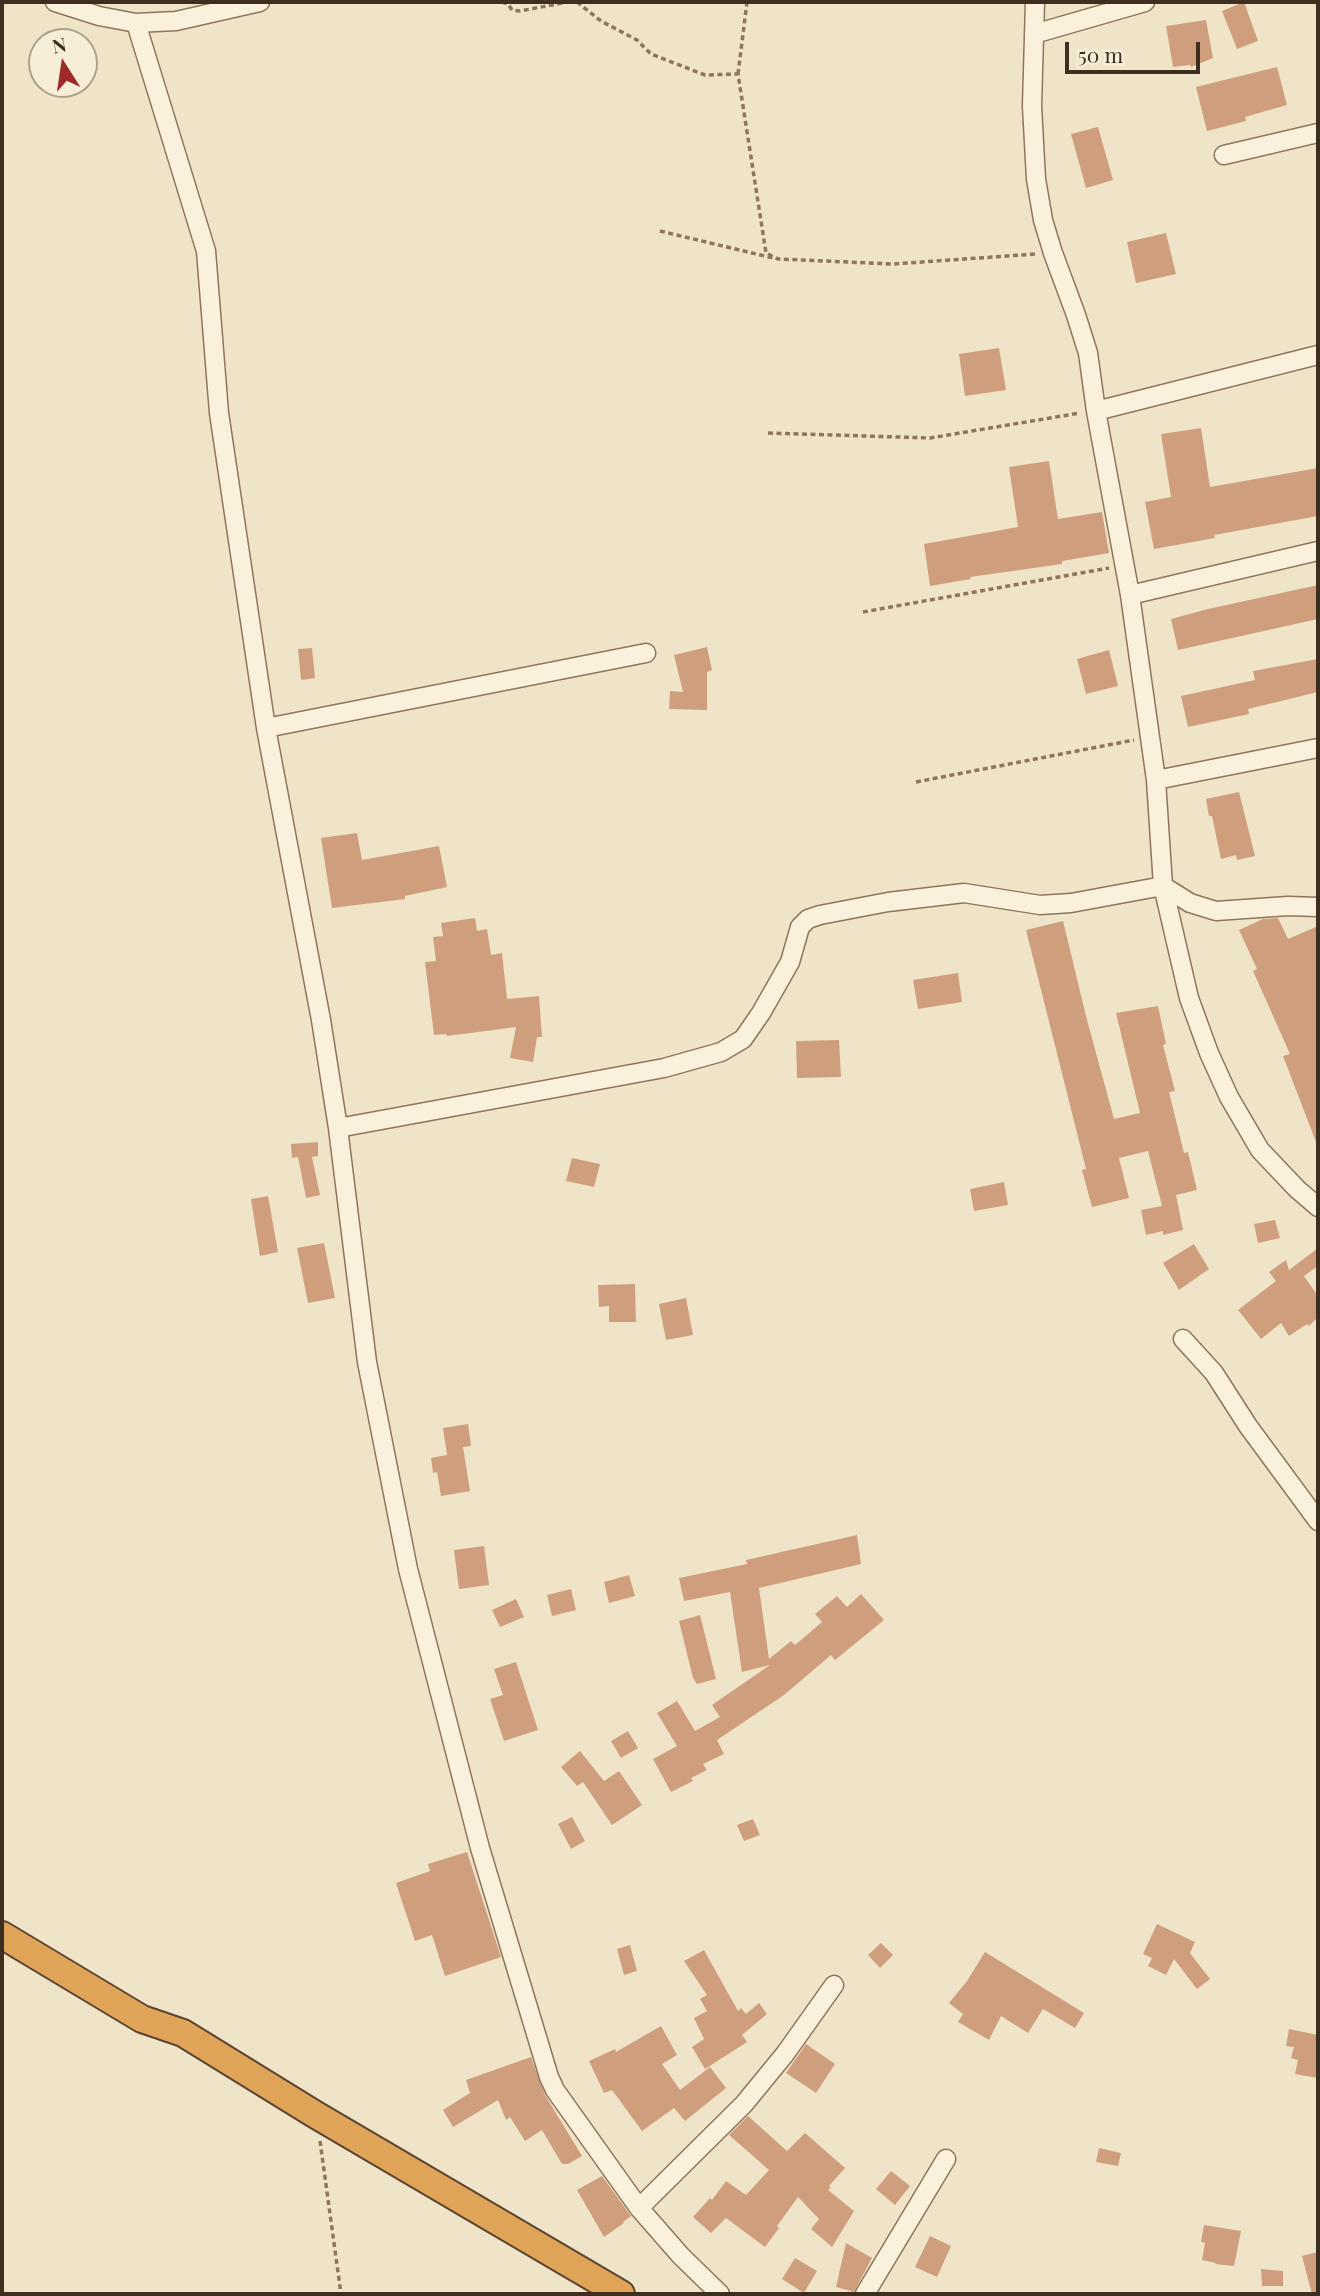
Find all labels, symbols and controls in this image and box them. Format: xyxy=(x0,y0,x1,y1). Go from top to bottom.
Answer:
north arrow xyxy=(28,28,98,98)
scale bar xyxy=(1068,28,1203,72)
text: N xyxy=(50,30,68,59)
text: 50 m xyxy=(1078,40,1123,68)

